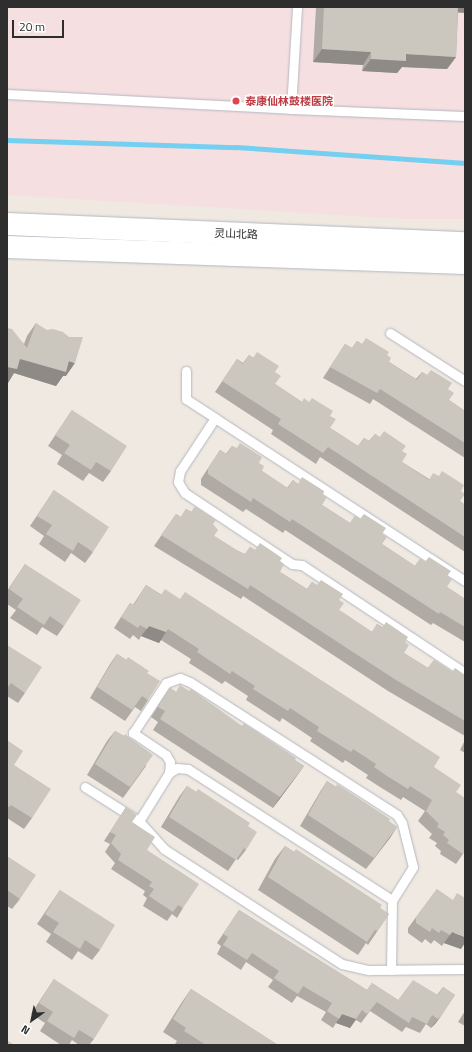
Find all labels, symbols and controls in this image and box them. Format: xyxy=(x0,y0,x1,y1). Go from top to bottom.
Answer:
scale bar xyxy=(14,12,66,38)
text: 20 m xyxy=(19,17,45,36)
place label: 泰康仙林鼓楼医院 xyxy=(245,94,333,108)
marker: 泰康仙林鼓楼医院 xyxy=(230,95,242,107)
street label: 灵山北路 xyxy=(214,227,258,241)
north arrow xyxy=(12,1000,52,1040)
text: N xyxy=(18,1021,33,1039)

